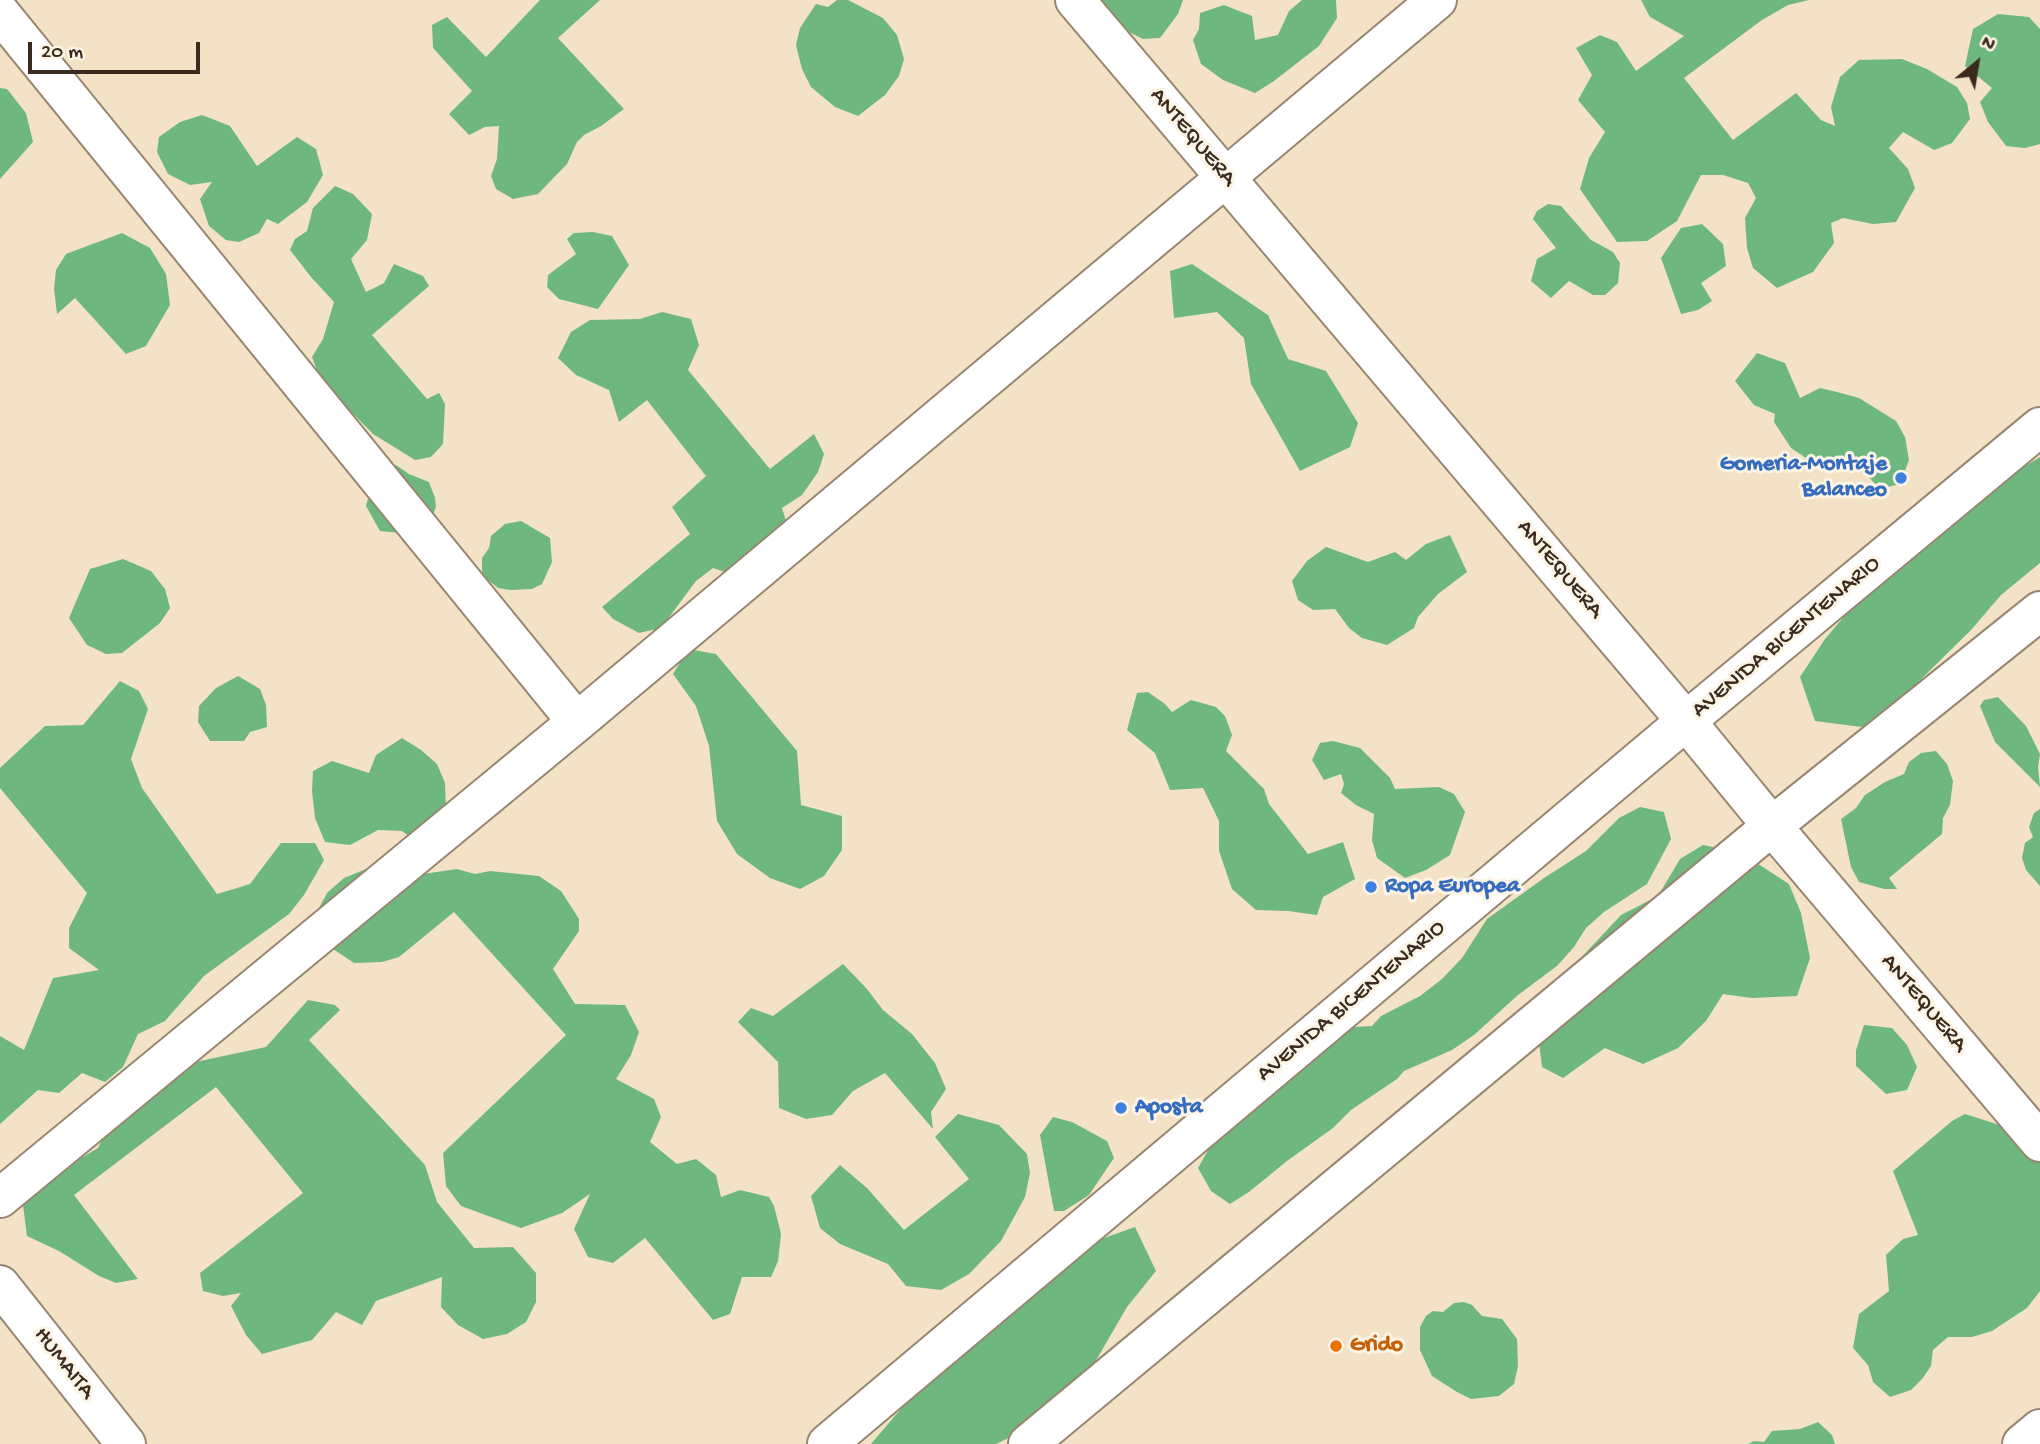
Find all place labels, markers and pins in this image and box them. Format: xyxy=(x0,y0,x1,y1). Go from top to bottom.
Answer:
place label: Gomeria-Montaje Balanceo xyxy=(1720,451,1887,505)
marker: Gomeria-Montaje Balanceo xyxy=(1893,470,1909,486)
place label: Ropa Europea xyxy=(1385,873,1520,901)
marker: Ropa Europea xyxy=(1363,879,1379,895)
place label: Aposta xyxy=(1135,1094,1202,1122)
marker: Aposta xyxy=(1113,1100,1129,1116)
place label: Grido xyxy=(1350,1332,1403,1360)
marker: Grido xyxy=(1328,1338,1344,1354)

